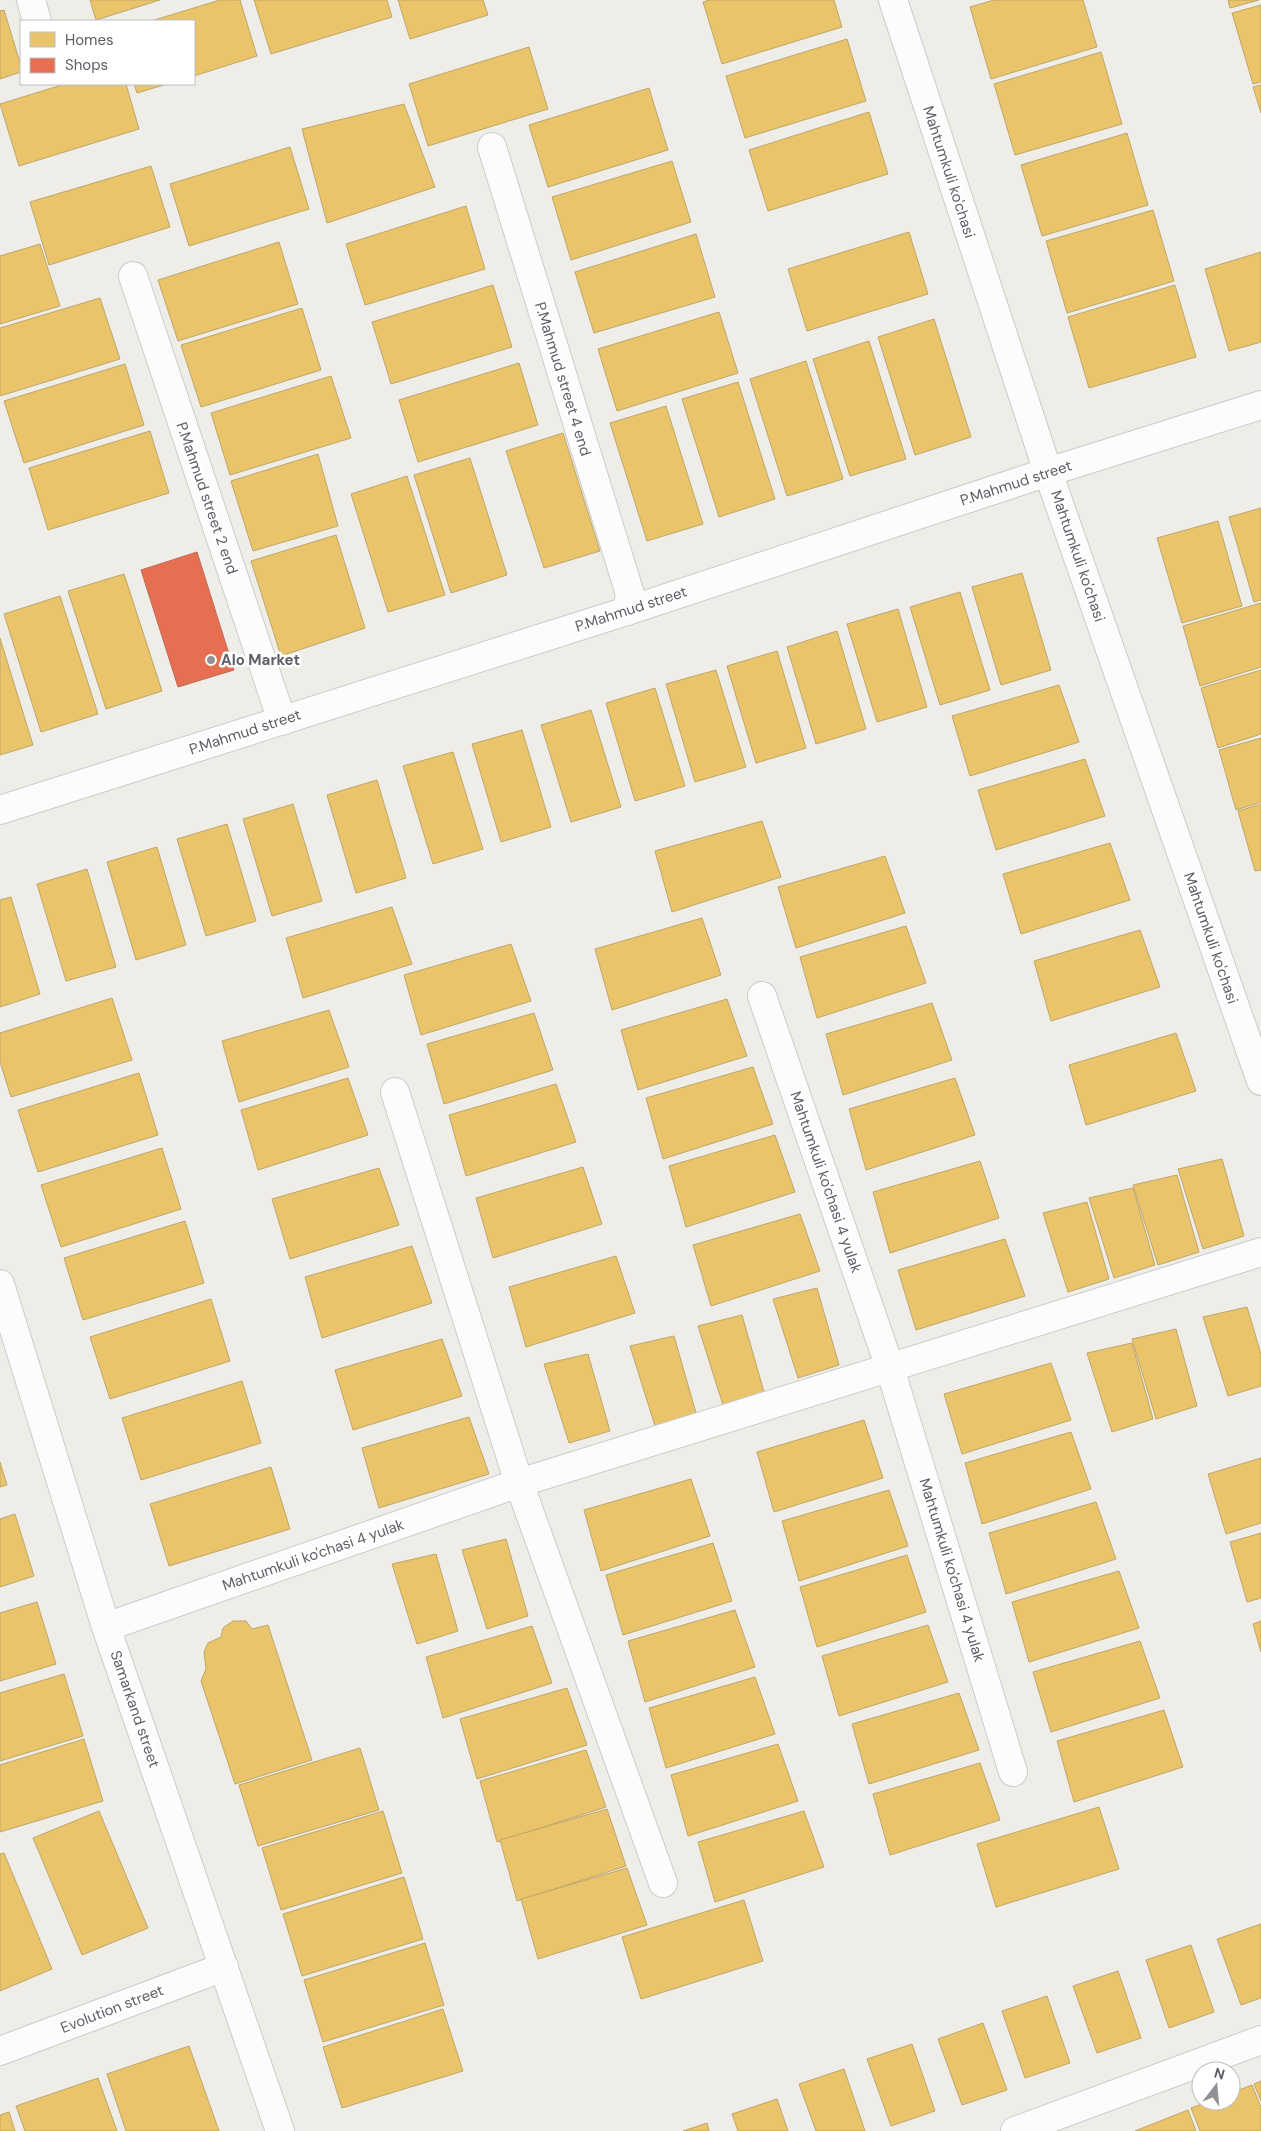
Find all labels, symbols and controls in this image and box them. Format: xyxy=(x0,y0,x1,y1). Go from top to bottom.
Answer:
legend xyxy=(20,20,195,85)
text: Homes xyxy=(65,30,114,50)
text: Shops xyxy=(65,55,108,75)
street label: Mahtumkuli ko'chasi xyxy=(918,103,980,241)
street label: P.Mahmud street 4 end xyxy=(530,300,596,458)
street label: P.Mahmud street 2 end xyxy=(172,419,242,577)
street label: P.Mahmud street xyxy=(958,455,1075,510)
street label: Mahtumkuli ko'chasi xyxy=(1046,488,1110,624)
street label: P.Mahmud street xyxy=(573,581,690,636)
place label: Alo Market xyxy=(221,650,300,670)
marker: Alo Market xyxy=(205,654,217,666)
street label: P.Mahmud street xyxy=(187,704,304,759)
street label: Mahtumkuli ko'chasi xyxy=(1179,870,1243,1006)
street label: Mahtumkuli ko'chasi 4 yulak xyxy=(785,1088,867,1276)
street label: Mahtumkuli ko'chasi 4 yulak xyxy=(915,1476,990,1665)
street label: Mahtumkuli ko'chasi 4 yulak xyxy=(219,1514,407,1596)
street label: Samarkand street xyxy=(106,1648,164,1770)
street label: Evolution street xyxy=(58,1980,166,2038)
north arrow xyxy=(1191,2061,1241,2111)
text: N xyxy=(1212,2063,1227,2084)

